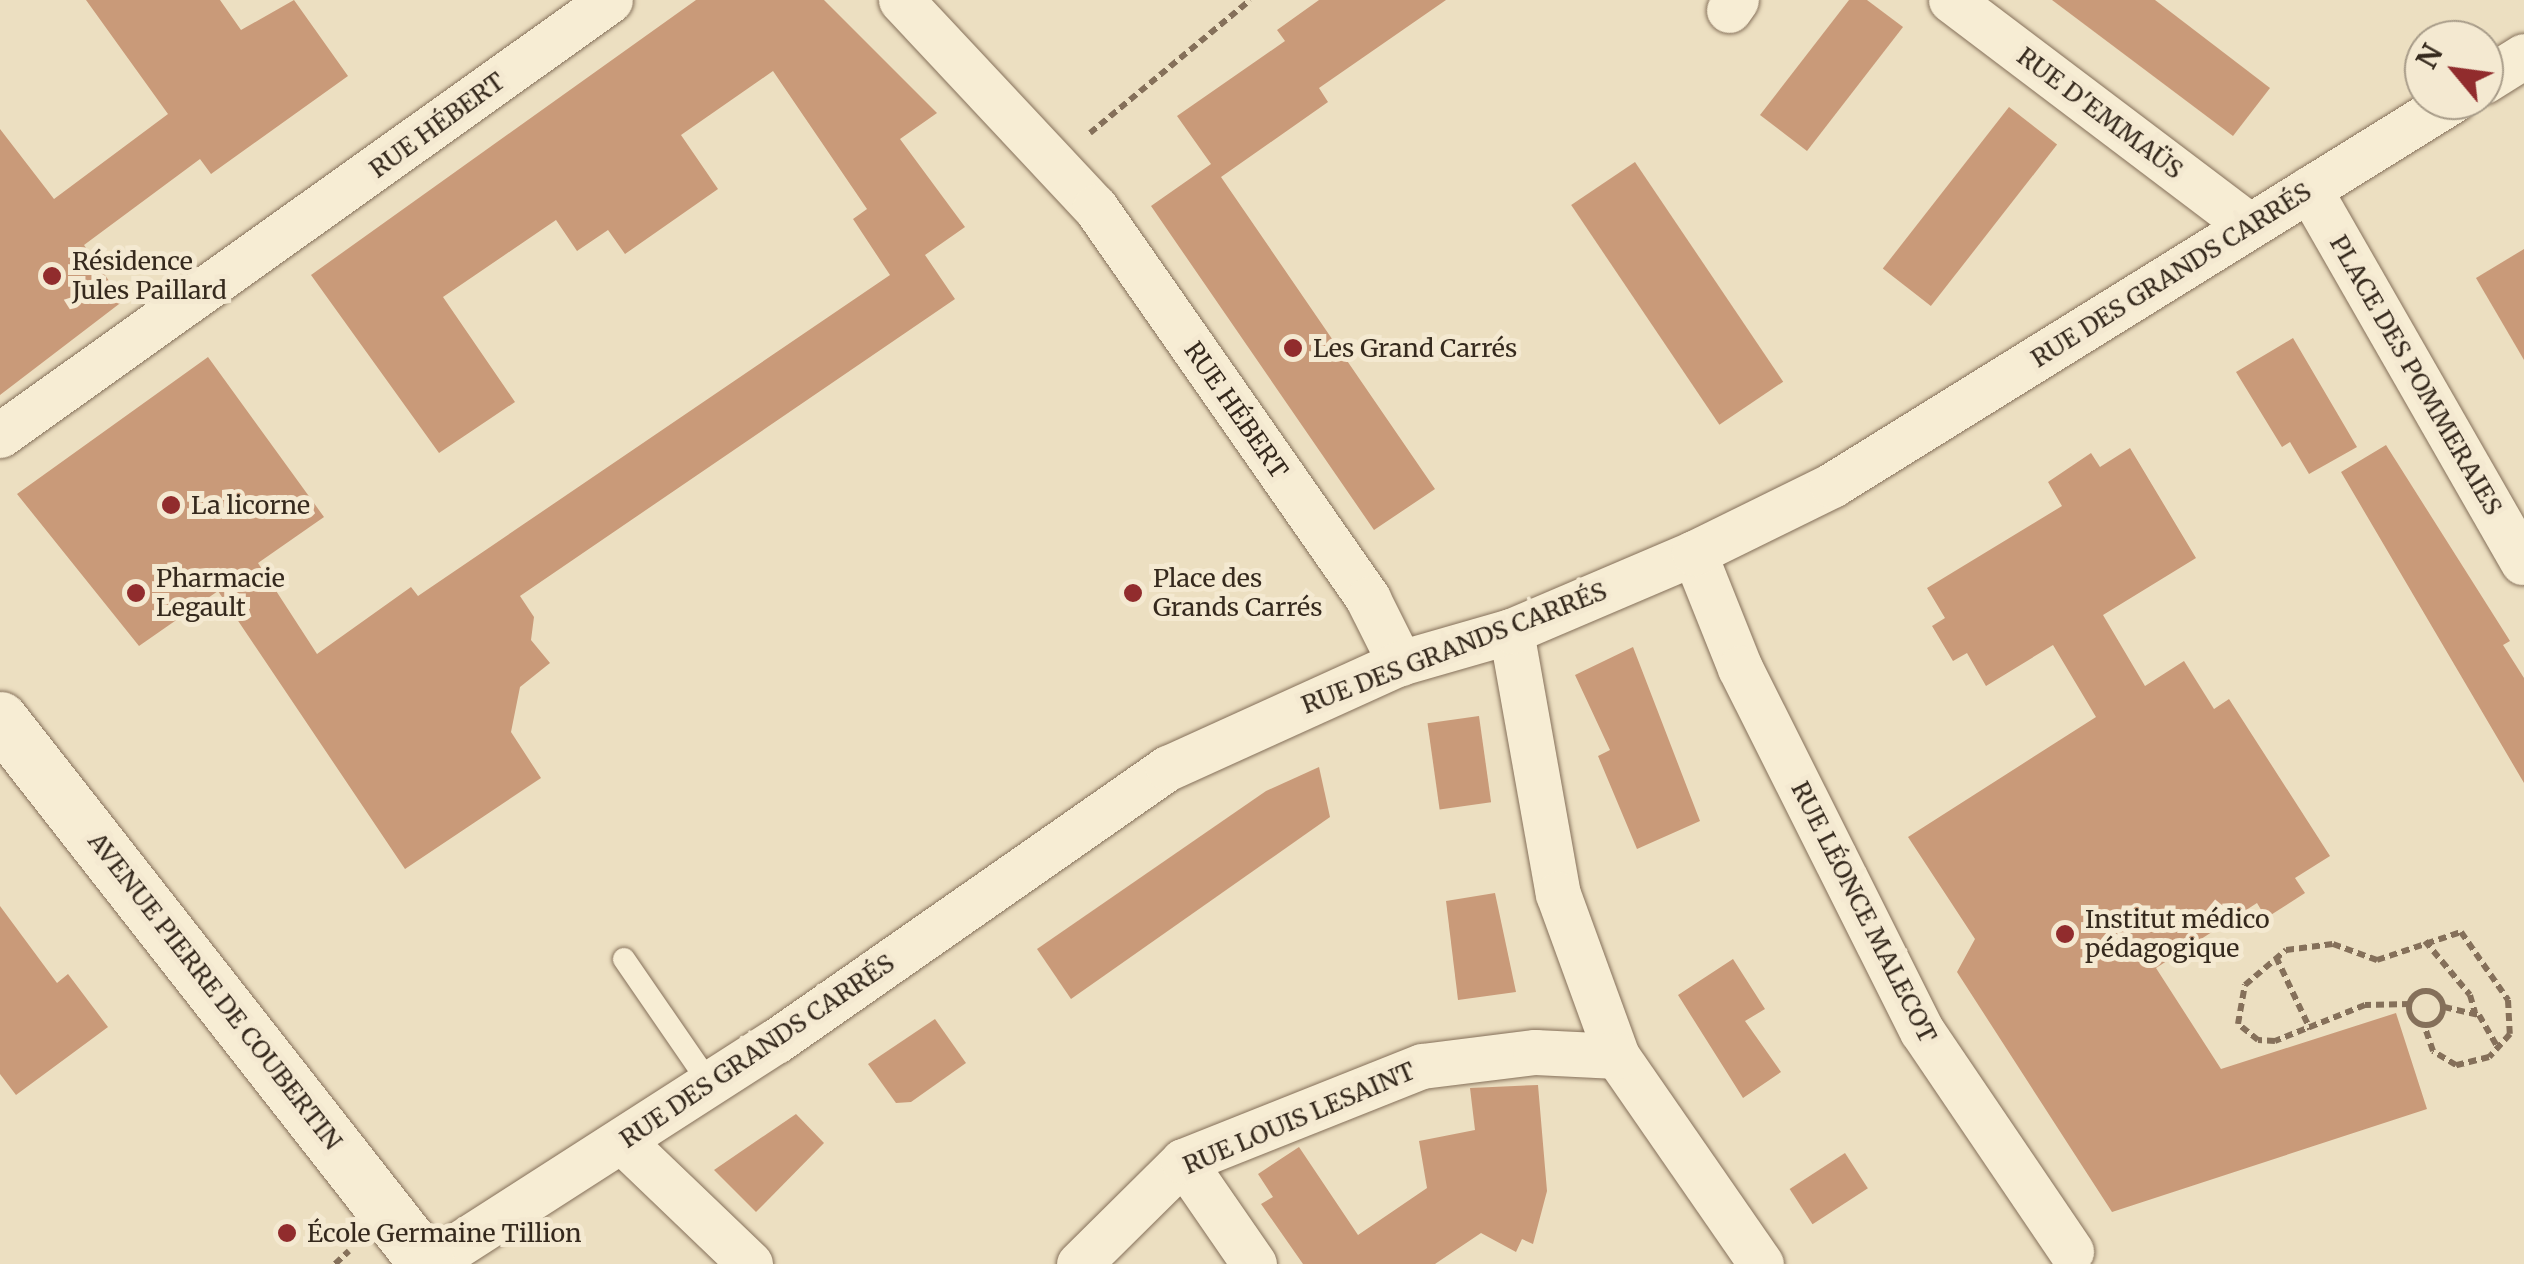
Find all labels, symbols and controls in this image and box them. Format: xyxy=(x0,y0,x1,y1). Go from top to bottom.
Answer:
north arrow xyxy=(2404,20,2504,120)
text: N xyxy=(2408,38,2451,75)
street label: RUE D'EMMAÜS xyxy=(2011,41,2189,185)
street label: RUE HÉBERT xyxy=(364,66,510,184)
street label: RUE DES GRANDS CARRÉS xyxy=(2026,176,2316,374)
street label: PLACE DES POMMERAIES xyxy=(2323,230,2509,520)
place label: Résidence Jules Paillard xyxy=(72,247,227,306)
marker: Résidence Jules Paillard xyxy=(41,265,63,287)
place label: Les Grand Carrés xyxy=(1313,333,1517,363)
street label: RUE HÉBERT xyxy=(1178,336,1294,484)
marker: Les Grand Carrés xyxy=(1282,337,1304,359)
place label: La licorne xyxy=(191,490,310,520)
marker: La licorne xyxy=(160,494,182,516)
place label: Pharmacie Legault xyxy=(156,564,285,623)
place label: Place des Grands Carrés xyxy=(1153,564,1322,623)
street label: RUE DES GRANDS CARRÉS xyxy=(1297,576,1611,720)
marker: Pharmacie Legault xyxy=(125,582,147,604)
marker: Place des Grands Carrés xyxy=(1122,582,1144,604)
street label: RUE LÉONCE MALECOT xyxy=(1785,776,1943,1048)
street label: AVENUE PIERRE DE COUBERTIN xyxy=(82,827,348,1155)
place label: Institut médico pédagogique xyxy=(2085,905,2270,964)
marker: Institut médico pédagogique xyxy=(2054,923,2076,945)
street label: RUE DES GRANDS CARRÉS xyxy=(614,948,900,1154)
street label: RUE LOUIS LESAINT xyxy=(1179,1056,1419,1180)
place label: École Germaine Tillion xyxy=(307,1218,582,1248)
marker: École Germaine Tillion xyxy=(276,1222,298,1244)

